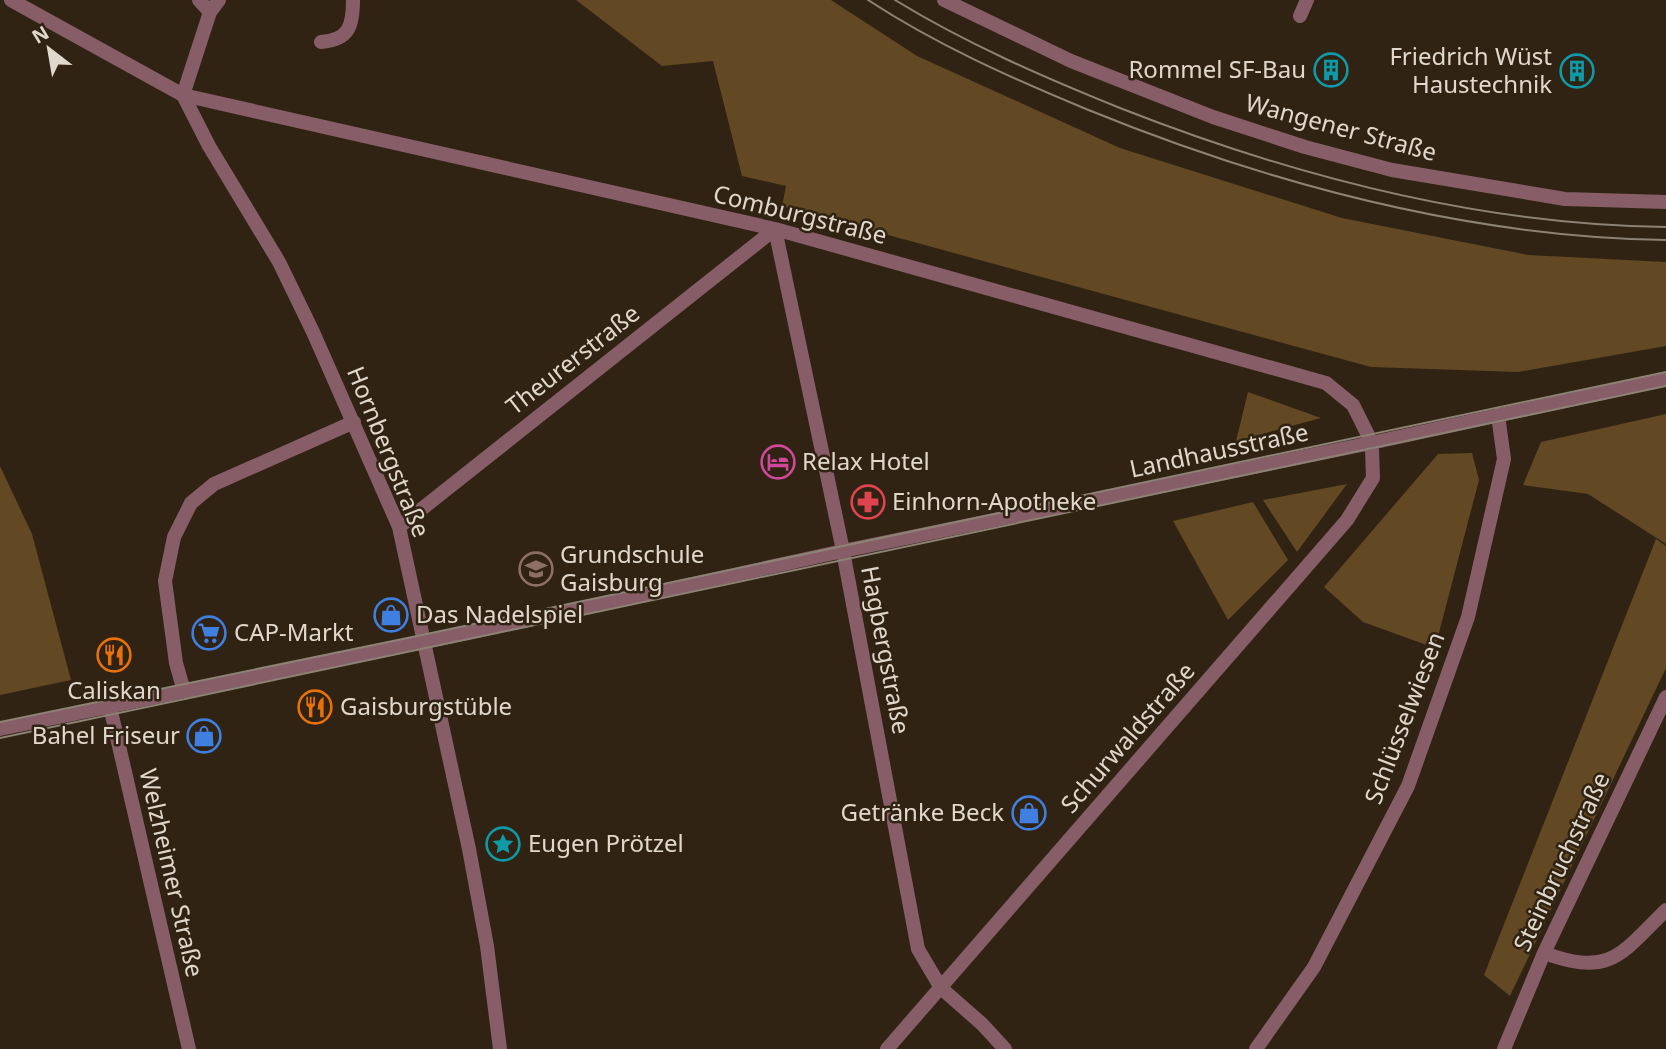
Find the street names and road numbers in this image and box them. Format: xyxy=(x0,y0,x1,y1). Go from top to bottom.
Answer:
street label: Wangener Straße xyxy=(1242,85,1441,168)
street label: Comburgstraße xyxy=(710,176,891,251)
street label: Theurerstraße xyxy=(498,296,646,421)
street label: Hornbergstraße xyxy=(340,361,439,542)
street label: Landhausstraße xyxy=(1126,414,1311,485)
street label: Hagbergstraße xyxy=(854,563,919,737)
street label: Schlüsselwiesen xyxy=(1356,627,1452,808)
street label: Schurwaldstraße xyxy=(1052,655,1201,819)
street label: Welzheimer Straße xyxy=(132,765,212,980)
street label: Steinbruchstraße xyxy=(1505,766,1617,956)

